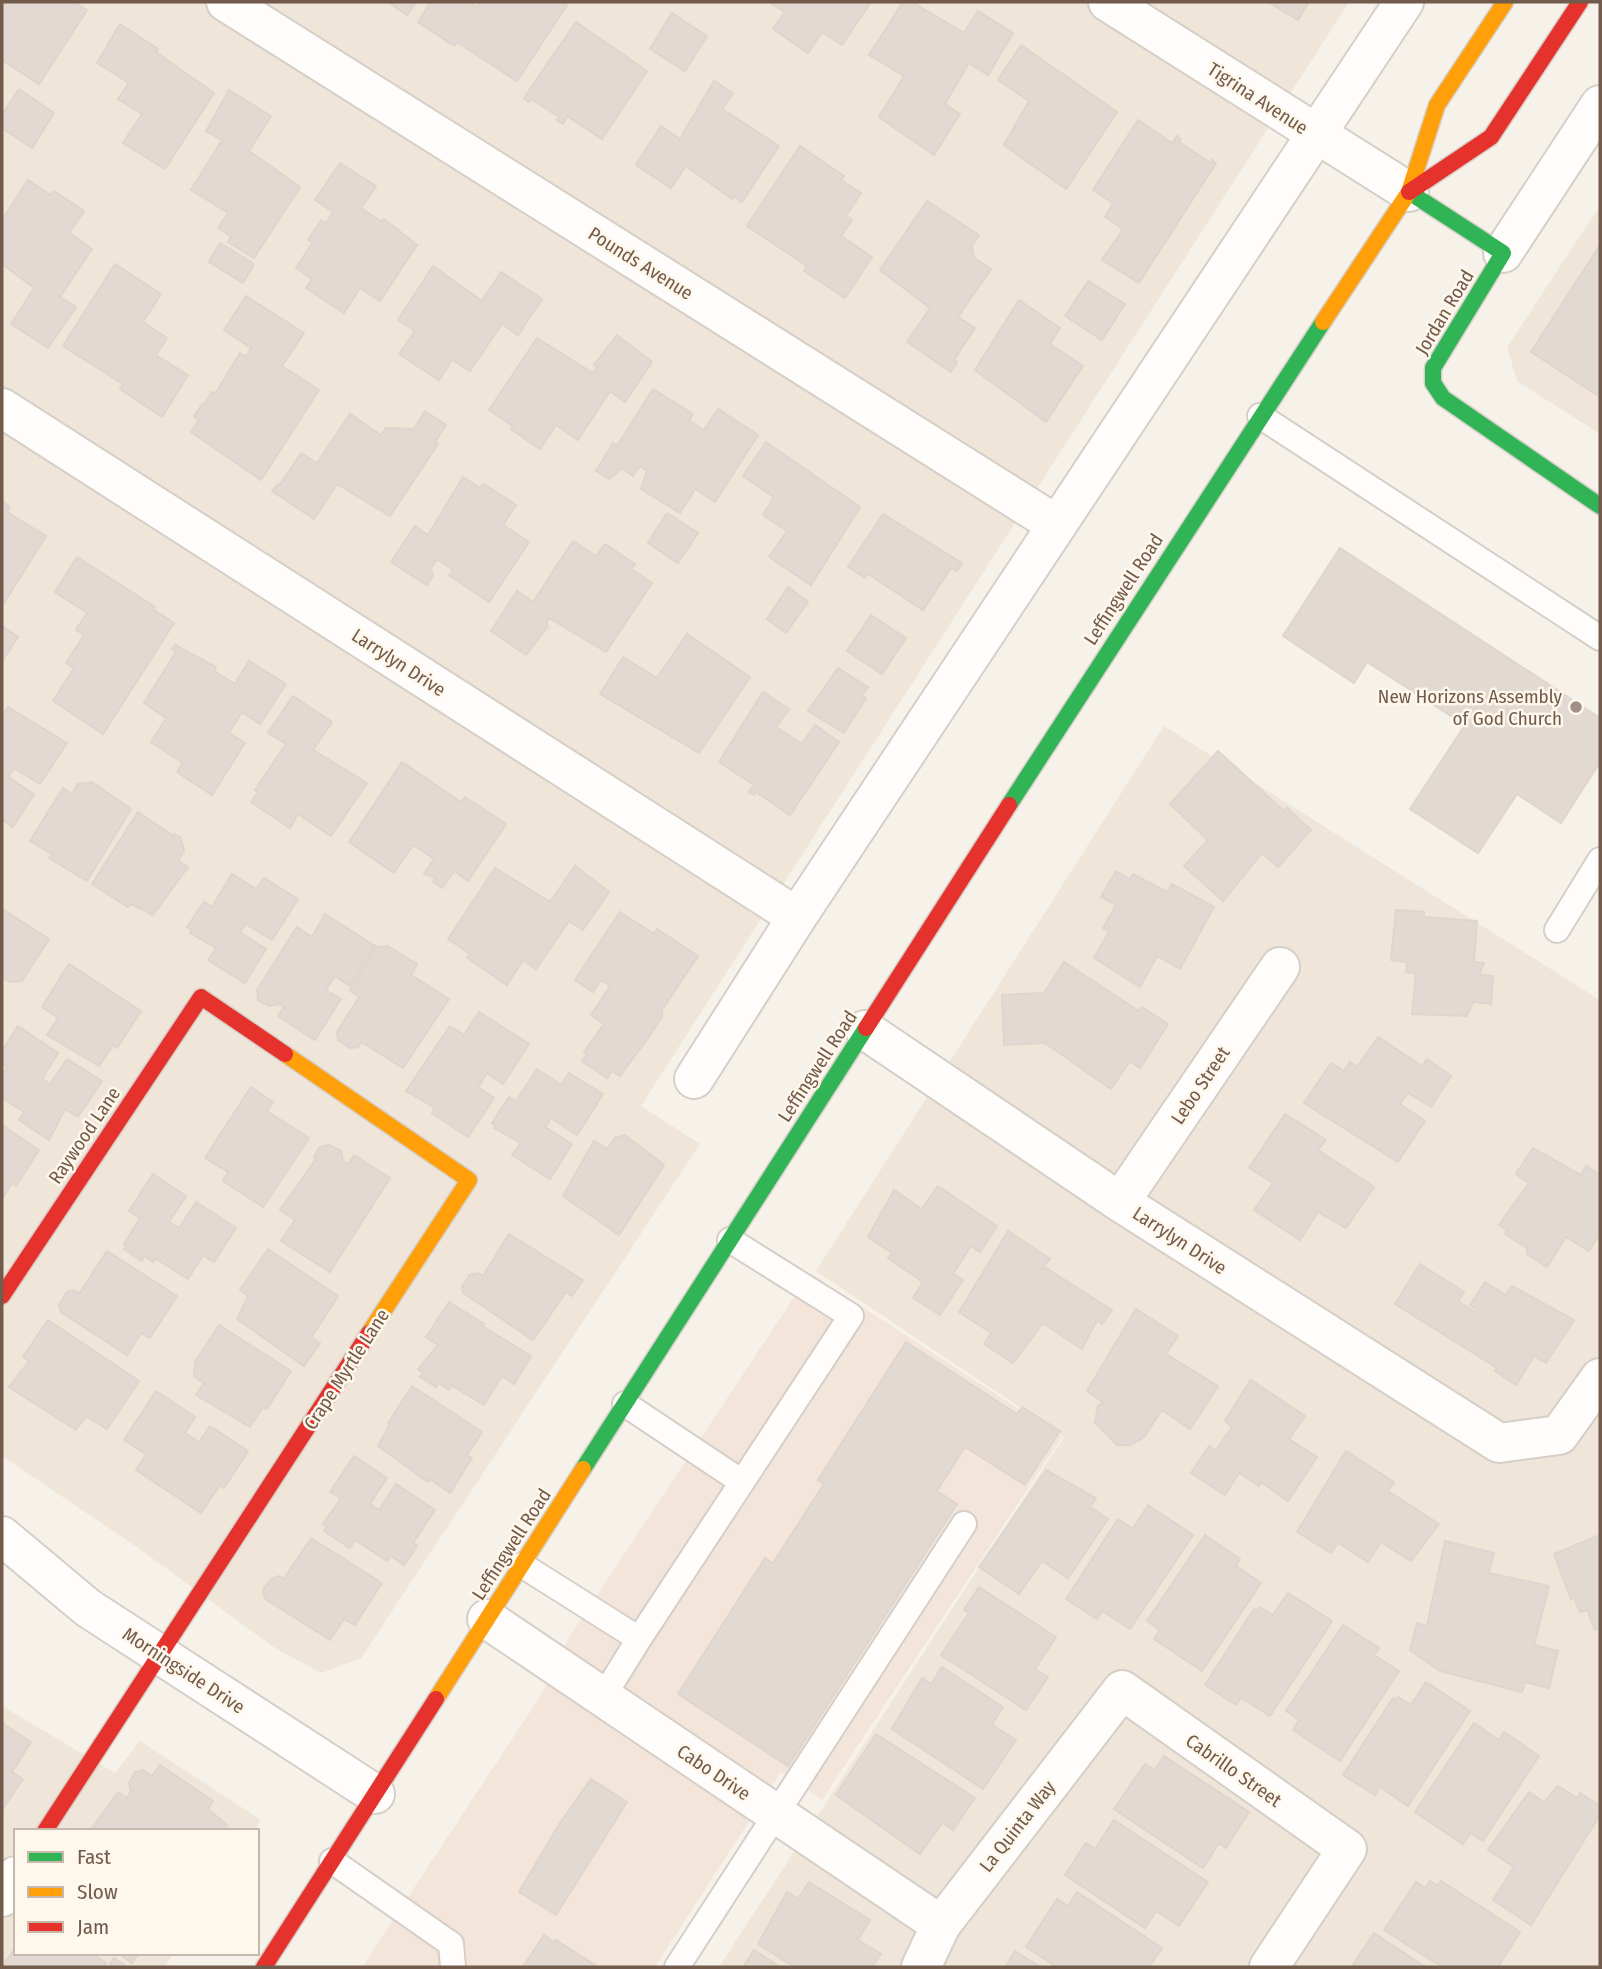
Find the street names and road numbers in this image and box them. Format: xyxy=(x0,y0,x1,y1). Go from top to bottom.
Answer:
street label: Tigrina Avenue xyxy=(1203,58,1312,139)
street label: Pounds Avenue xyxy=(584,222,697,305)
street label: Jordan Road xyxy=(1410,266,1479,359)
street label: Leffingwell Road xyxy=(1079,529,1168,649)
street label: Larrylyn Drive xyxy=(347,624,450,701)
street label: Leffingwell Road xyxy=(773,1006,862,1126)
street label: Lebo Street xyxy=(1166,1041,1235,1128)
street label: Raywood Lane xyxy=(44,1083,125,1188)
street label: Larrylyn Drive xyxy=(1128,1202,1231,1279)
street label: Crape Myrtle Lane xyxy=(299,1305,394,1434)
street label: Leffingwell Road xyxy=(467,1484,556,1604)
street label: Morningside Drive xyxy=(118,1622,249,1718)
street label: Cabrillo Street xyxy=(1181,1729,1287,1812)
street label: Cabo Drive xyxy=(673,1740,755,1805)
street label: La Quinta Way xyxy=(975,1776,1061,1877)

